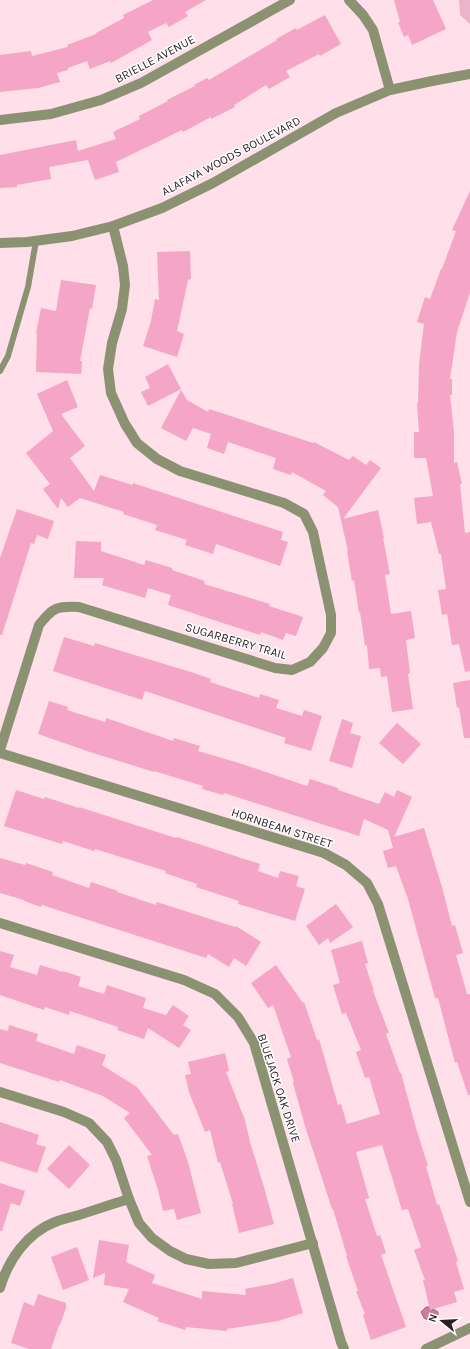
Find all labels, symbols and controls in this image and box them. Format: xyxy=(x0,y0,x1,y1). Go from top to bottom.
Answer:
street label: BRIELLE AVENUE xyxy=(113,32,197,86)
street label: ALAFAYA WOODS BOULEVARD xyxy=(159,113,303,199)
street label: SUGARBERRY TRAIL xyxy=(184,620,289,662)
street label: HORNBEAM STREET xyxy=(230,805,334,851)
street label: BLUEJACK OAK DRIVE xyxy=(255,1032,303,1144)
north arrow xyxy=(422,1301,462,1341)
text: N xyxy=(426,1312,440,1324)

